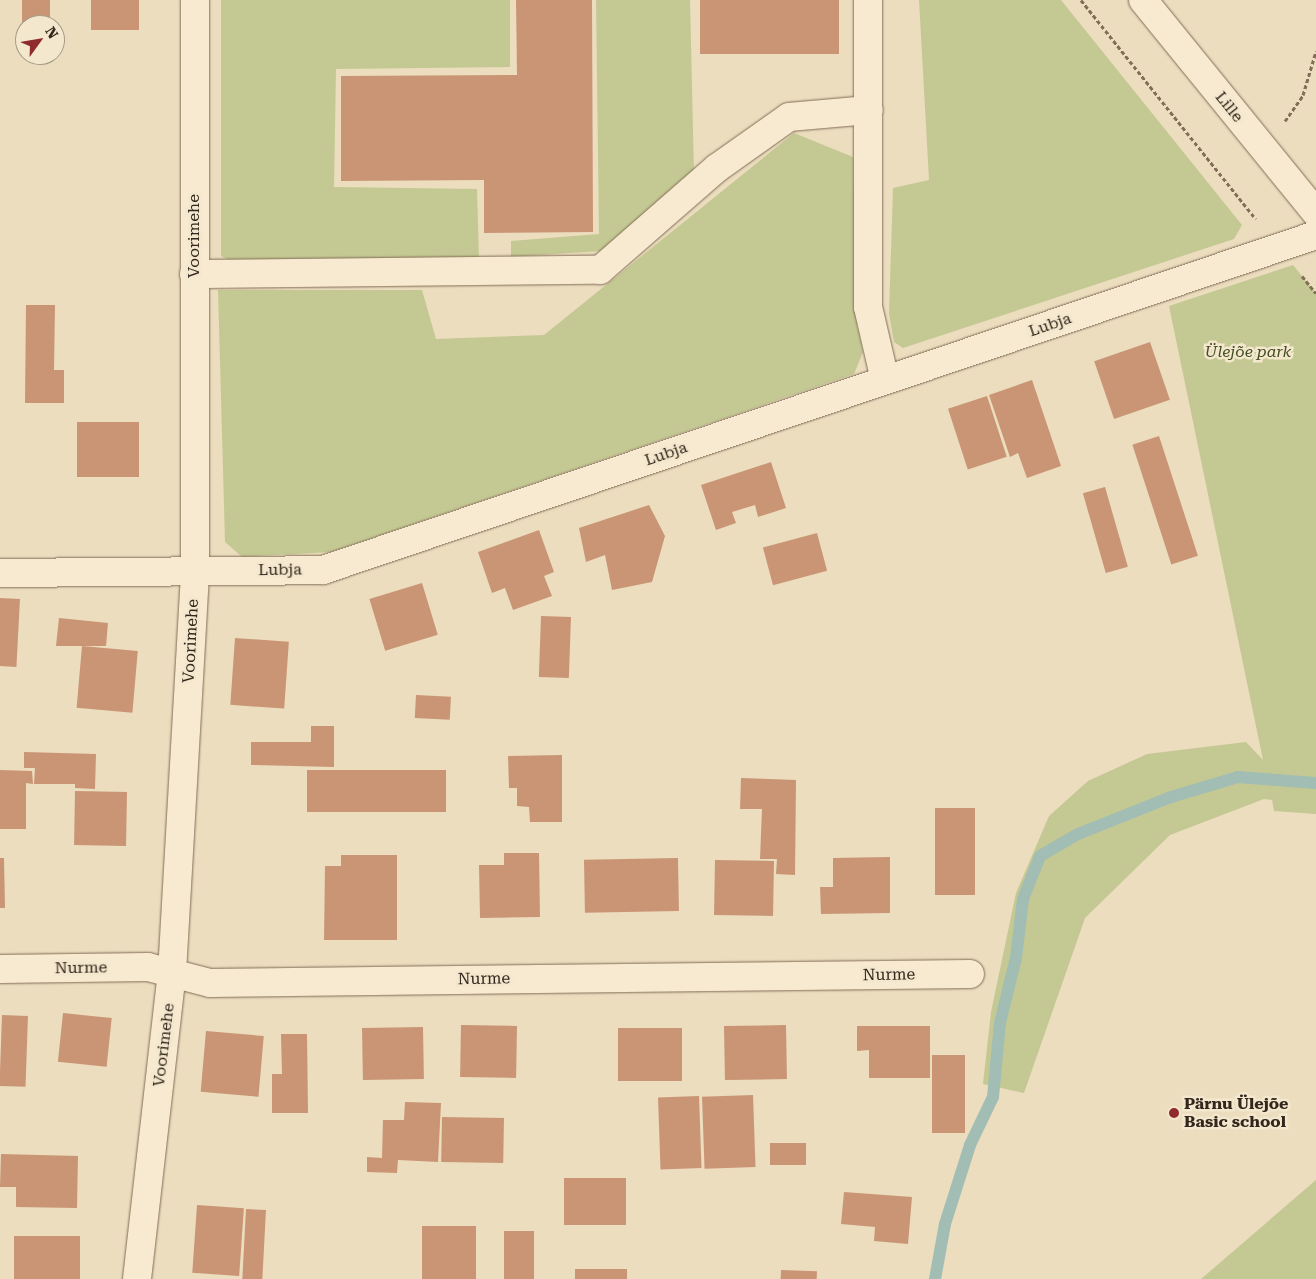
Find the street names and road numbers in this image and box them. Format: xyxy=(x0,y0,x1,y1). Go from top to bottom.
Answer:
street label: Lille xyxy=(1211,88,1247,126)
street label: Voorimehe xyxy=(184,194,204,278)
street label: Lubja xyxy=(1026,309,1074,341)
street label: Lubja xyxy=(642,438,690,470)
street label: Lubja xyxy=(258,560,302,580)
street label: Voorimehe xyxy=(179,599,203,683)
street label: Nurme xyxy=(55,958,107,978)
street label: Nurme xyxy=(863,965,915,985)
street label: Nurme xyxy=(458,969,510,989)
street label: Voorimehe xyxy=(149,1002,179,1088)

